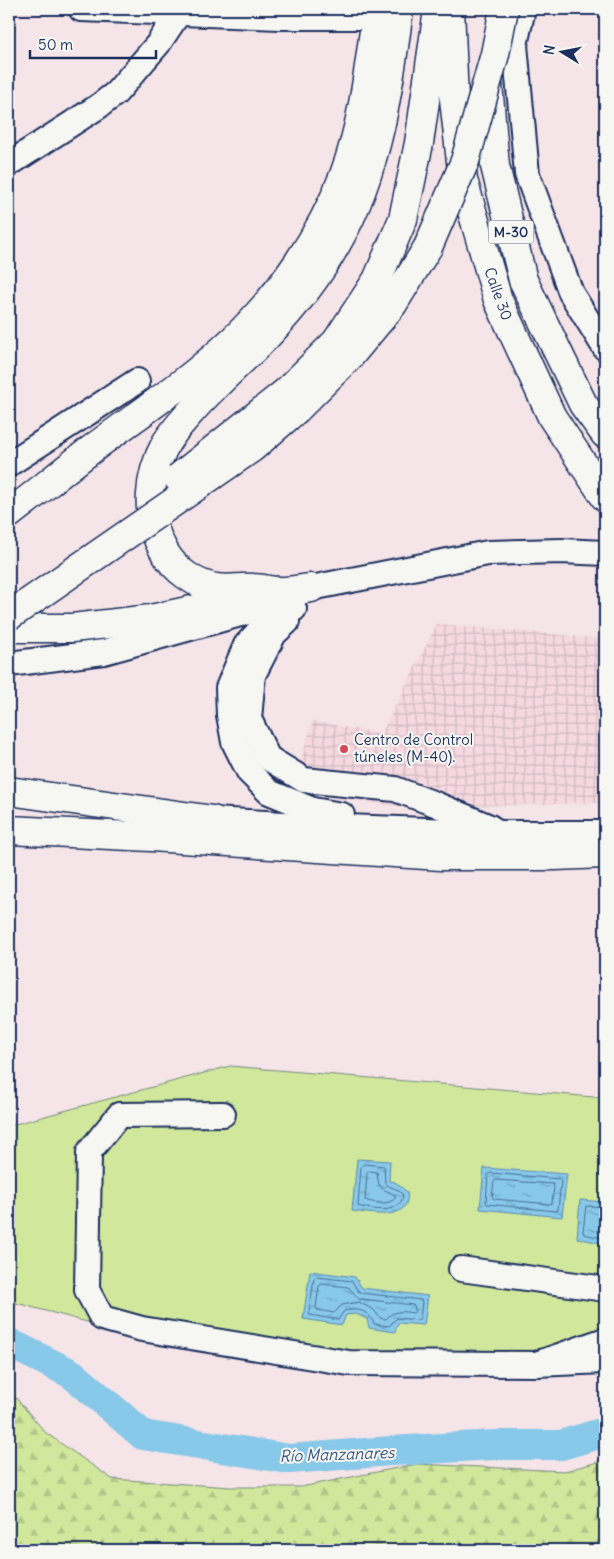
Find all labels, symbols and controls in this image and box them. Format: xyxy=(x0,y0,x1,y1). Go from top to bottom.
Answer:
scale bar xyxy=(30,28,156,60)
north arrow xyxy=(536,28,586,78)
text: 50 m xyxy=(38,35,73,54)
text: N xyxy=(539,43,559,56)
road number: M-30 xyxy=(488,220,534,243)
street label: Calle 30 xyxy=(480,265,517,323)
place label: Centro de Control túneles (M-40). xyxy=(354,730,473,766)
marker: Centro de Control túneles (M-40). xyxy=(338,743,350,755)
water label: Río Manzanares xyxy=(279,1442,395,1466)

